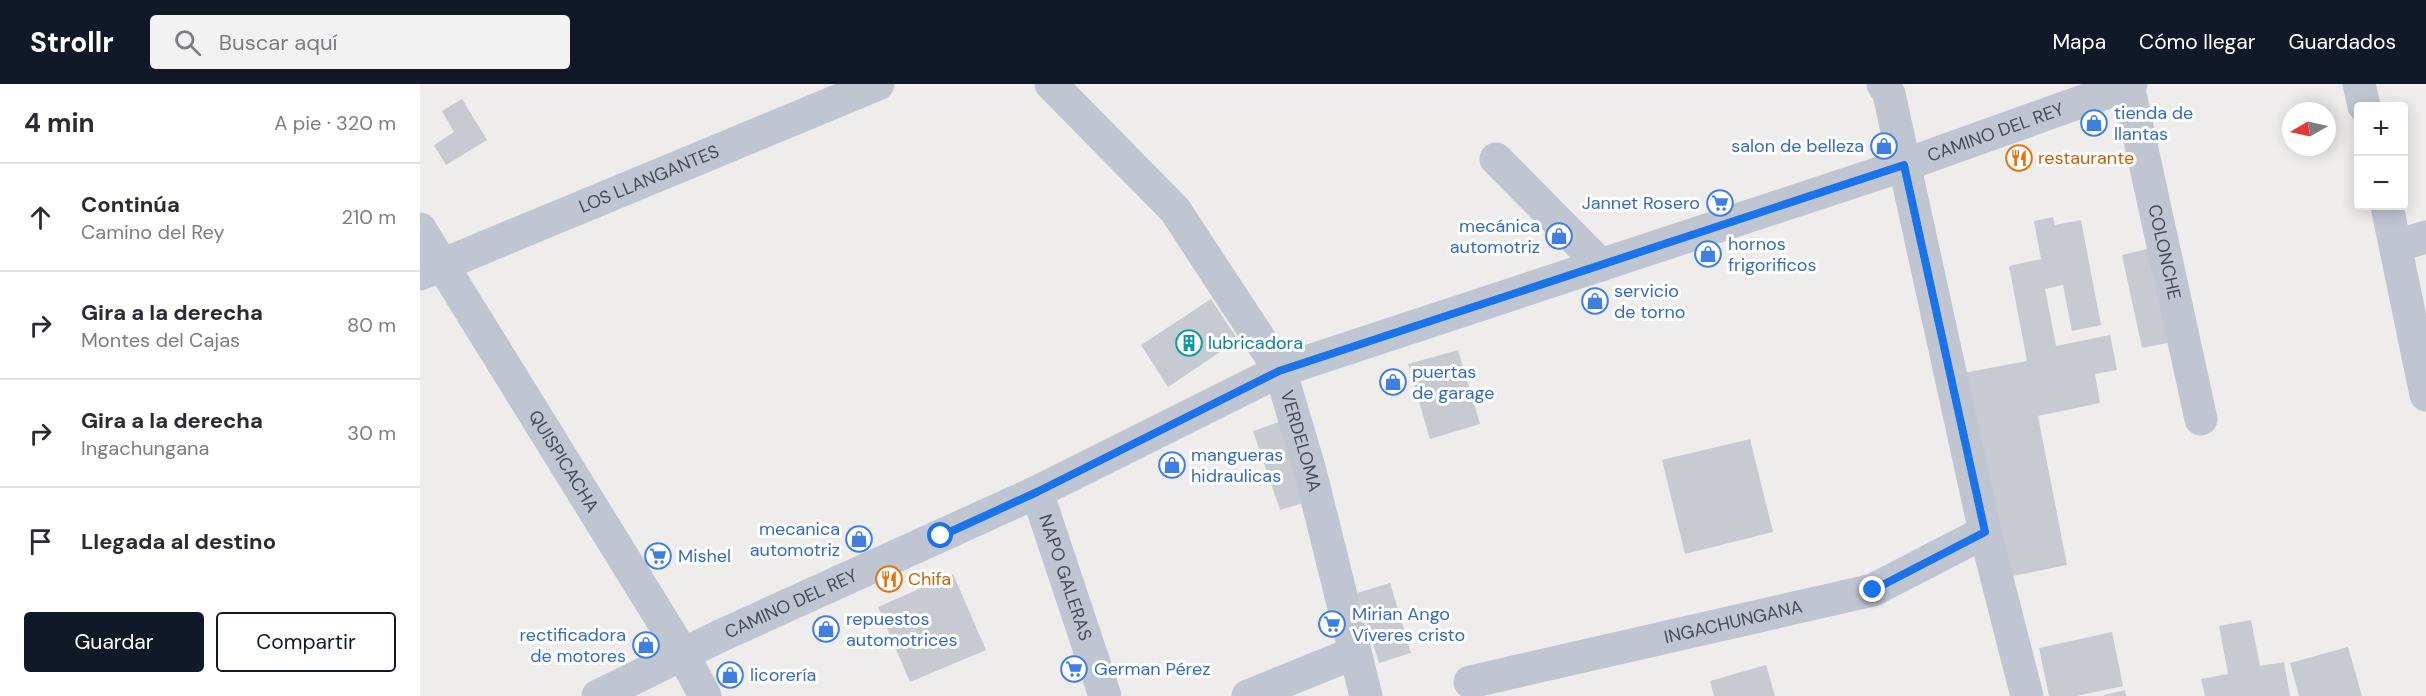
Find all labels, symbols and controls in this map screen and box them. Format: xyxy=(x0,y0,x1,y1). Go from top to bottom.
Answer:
search box xyxy=(150,15,570,69)
text: Strollr xyxy=(30,24,114,61)
icon: search xyxy=(171,26,204,59)
text: Buscar aquí xyxy=(219,28,338,57)
text: Mapa xyxy=(2052,28,2106,56)
text: Cómo llegar xyxy=(2139,28,2256,56)
text: Guardados xyxy=(2289,28,2396,56)
street label: CAMINO DEL REY xyxy=(1924,97,2068,168)
place label: tienda de llantas xyxy=(2114,101,2193,146)
north arrow xyxy=(2282,102,2336,156)
map controls xyxy=(2354,102,2408,210)
button: + xyxy=(2354,102,2408,156)
text: 4 min xyxy=(24,106,95,140)
shop icon: tienda de llantas xyxy=(2079,108,2109,138)
text: A pie · 320 m xyxy=(274,110,396,136)
shop icon: salon de belleza xyxy=(1869,131,1899,161)
place label: salon de belleza xyxy=(1731,134,1864,158)
street label: LOS LLANGANTES xyxy=(575,139,723,219)
restaurant icon: restaurante xyxy=(2004,143,2034,173)
place label: restaurante xyxy=(2038,146,2134,170)
button: − xyxy=(2354,156,2408,210)
supermarket icon: Jannet Rosero xyxy=(1705,188,1735,218)
text: Continúa xyxy=(81,190,180,219)
place label: Jannet Rosero xyxy=(1582,191,1700,215)
icon: ahead xyxy=(24,201,57,234)
street label: COLONCHE xyxy=(2142,202,2187,302)
text: 210 m xyxy=(341,204,396,230)
place label: mecánica automotriz xyxy=(1450,214,1540,259)
text: Camino del Rey xyxy=(81,219,225,245)
shop icon: mecánica automotriz xyxy=(1544,221,1574,251)
place label: hornos frigorificos xyxy=(1728,232,1817,277)
shop icon: hornos frigorificos xyxy=(1693,239,1723,269)
place label: servicio de torno xyxy=(1614,279,1685,324)
shop icon: servicio de torno xyxy=(1580,286,1610,316)
text: Gira a la derecha xyxy=(81,298,263,327)
icon: right xyxy=(24,309,57,342)
text: 80 m xyxy=(347,312,396,338)
text: Montes del Cajas xyxy=(81,327,240,353)
building icon: lubricadora xyxy=(1174,328,1204,358)
place label: lubricadora xyxy=(1208,331,1303,355)
place label: puertas de garage xyxy=(1412,360,1495,405)
shop icon: puertas de garage xyxy=(1378,367,1408,397)
street label: VERDELOMA xyxy=(1275,387,1327,494)
street label: QUISPICACHA xyxy=(523,405,604,517)
text: Gira a la derecha xyxy=(81,406,263,435)
icon: right xyxy=(24,417,57,450)
text: 30 m xyxy=(347,420,396,446)
text: Ingachungana xyxy=(81,435,209,461)
place label: mangueras hidraulicas xyxy=(1191,443,1283,488)
shop icon: mangueras hidraulicas xyxy=(1157,450,1187,480)
street label: NAPO GALERAS xyxy=(1033,511,1098,644)
place label: mecanica automotriz xyxy=(750,517,840,562)
route start xyxy=(927,522,953,548)
shop icon: mecanica automotriz xyxy=(844,524,874,554)
icon: arrive xyxy=(24,525,57,558)
text: Llegada al destino xyxy=(81,527,276,556)
supermarket icon: Mishel xyxy=(643,541,673,571)
place label: Mishel xyxy=(678,544,731,568)
street label: CAMINO DEL REY xyxy=(721,563,862,644)
restaurant icon: Chifa xyxy=(874,564,904,594)
place label: Chifa xyxy=(908,567,951,591)
route end xyxy=(1859,576,1885,602)
street label: INGACHUNGANA xyxy=(1662,595,1805,649)
place label: Mirian Ango Víveres cristo xyxy=(1352,602,1465,647)
place label: repuestos automotrices xyxy=(846,607,958,652)
supermarket icon: Mirian Ango Víveres cristo xyxy=(1317,609,1347,639)
button: Guardar xyxy=(24,612,204,672)
button: Compartir xyxy=(216,612,396,672)
shop icon: repuestos automotrices xyxy=(811,614,841,644)
place label: rectificadora de motores xyxy=(519,623,626,668)
shop icon: rectificadora de motores xyxy=(631,630,661,660)
supermarket icon: German Pérez xyxy=(1059,654,1089,684)
place label: German Pérez xyxy=(1094,657,1210,681)
shop icon: licorería xyxy=(715,660,745,690)
place label: licorería xyxy=(750,663,816,687)

